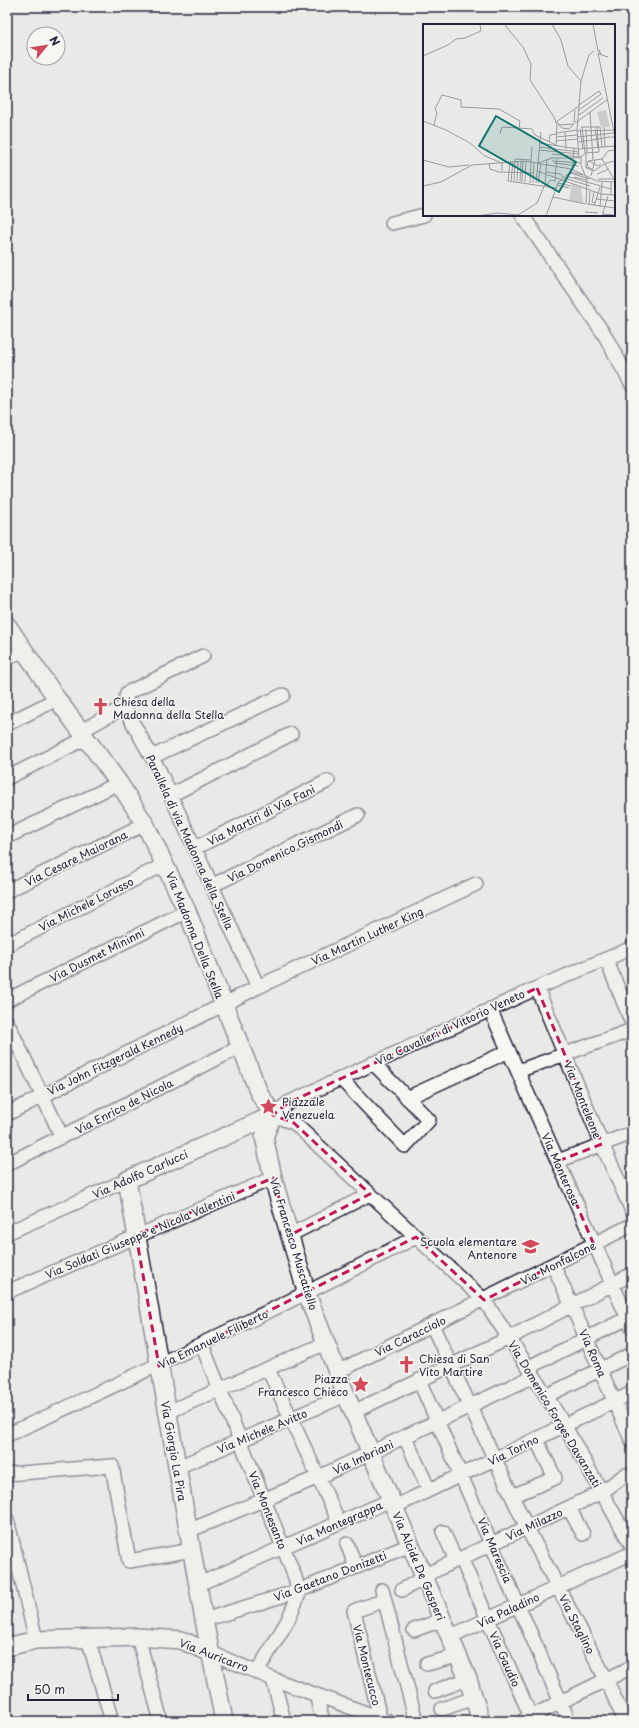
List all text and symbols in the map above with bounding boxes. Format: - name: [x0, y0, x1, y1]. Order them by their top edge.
- inset map: [423, 24, 615, 216]
- north arrow: [26, 26, 66, 66]
- text: N: [46, 33, 65, 49]
- place label: Chiesa della Madonna della Stella: [113, 693, 224, 723]
- church icon: Chiesa della Madonna della Stella: [90, 697, 110, 717]
- street label: Parallela di via Madonna della Stella: [142, 752, 238, 932]
- street label: Via Martiri di Via Fani: [204, 780, 318, 850]
- street label: Via Domenico Gismondi: [224, 816, 346, 886]
- street label: Via Cesare Maiorana: [22, 825, 131, 890]
- street label: Via Madonna Della Stella: [162, 869, 228, 1001]
- street label: Via Michele Lorusso: [36, 873, 136, 935]
- street label: Via Martin Luther King: [308, 903, 426, 969]
- street label: Via Dusmet Mininni: [47, 924, 147, 986]
- street label: Via Cavalieri di Vittorio Veneto: [373, 985, 527, 1069]
- street label: Via John Fitzgerald Kennedy: [44, 1019, 186, 1099]
- street label: Via Monteleone: [560, 1059, 606, 1141]
- street label: Via Enrico de Nicola: [72, 1074, 176, 1138]
- place label: Piazzale Venezuela: [282, 1093, 335, 1123]
- place icon: Piazzale Venezuela: [259, 1097, 279, 1117]
- street label: Via Monterosa: [537, 1130, 585, 1208]
- street label: Via Adolfo Carlucci: [89, 1145, 191, 1203]
- street label: Via Francesco Muscatiello: [266, 1176, 322, 1312]
- street label: Via Soldati Giuseppe e Nicola Valentini: [42, 1187, 238, 1283]
- place label: Scuola elementare Antenore: [420, 1233, 517, 1263]
- street label: Via Monfalcone: [517, 1237, 599, 1289]
- school or university icon: Scuola elementare Antenore: [520, 1237, 540, 1257]
- street label: Via Emanuele Filiberto: [155, 1305, 271, 1373]
- street label: Via Caracciolo: [372, 1311, 448, 1361]
- street label: Via Roma: [575, 1326, 611, 1380]
- street label: Via Domenico Forges Davanzati: [504, 1337, 606, 1491]
- place label: Chiesa di San Vito Martire: [419, 1350, 490, 1380]
- church icon: Chiesa di San Vito Martire: [396, 1354, 416, 1374]
- place label: Piazza Francesco Chieco: [258, 1370, 348, 1400]
- place icon: Piazza Francesco Chieco: [351, 1374, 371, 1394]
- street label: Via Giorgio La Pira: [157, 1400, 191, 1503]
- street label: Via Michele Avitto: [214, 1404, 310, 1458]
- street label: Via Torino: [485, 1430, 541, 1470]
- street label: Via Imbriani: [330, 1435, 396, 1479]
- street label: Via Montesanto: [245, 1468, 291, 1552]
- street label: Via Montegrappa: [293, 1496, 385, 1550]
- street label: Via Milazzo: [503, 1503, 565, 1545]
- street label: Via Alcide De Gasperi: [388, 1509, 450, 1623]
- street label: Via Marescia: [473, 1514, 517, 1586]
- street label: Via Gaetano Donizetti: [271, 1547, 389, 1605]
- street label: Via Paladino: [474, 1588, 542, 1632]
- street label: Via Staglino: [555, 1591, 599, 1657]
- street label: Via Montecucco: [349, 1623, 385, 1707]
- street label: Via Gaudio: [485, 1629, 525, 1689]
- street label: Via Auricarro: [177, 1634, 251, 1676]
- scale bar: [28, 1676, 118, 1702]
- text: 50 m: [34, 1680, 65, 1698]

